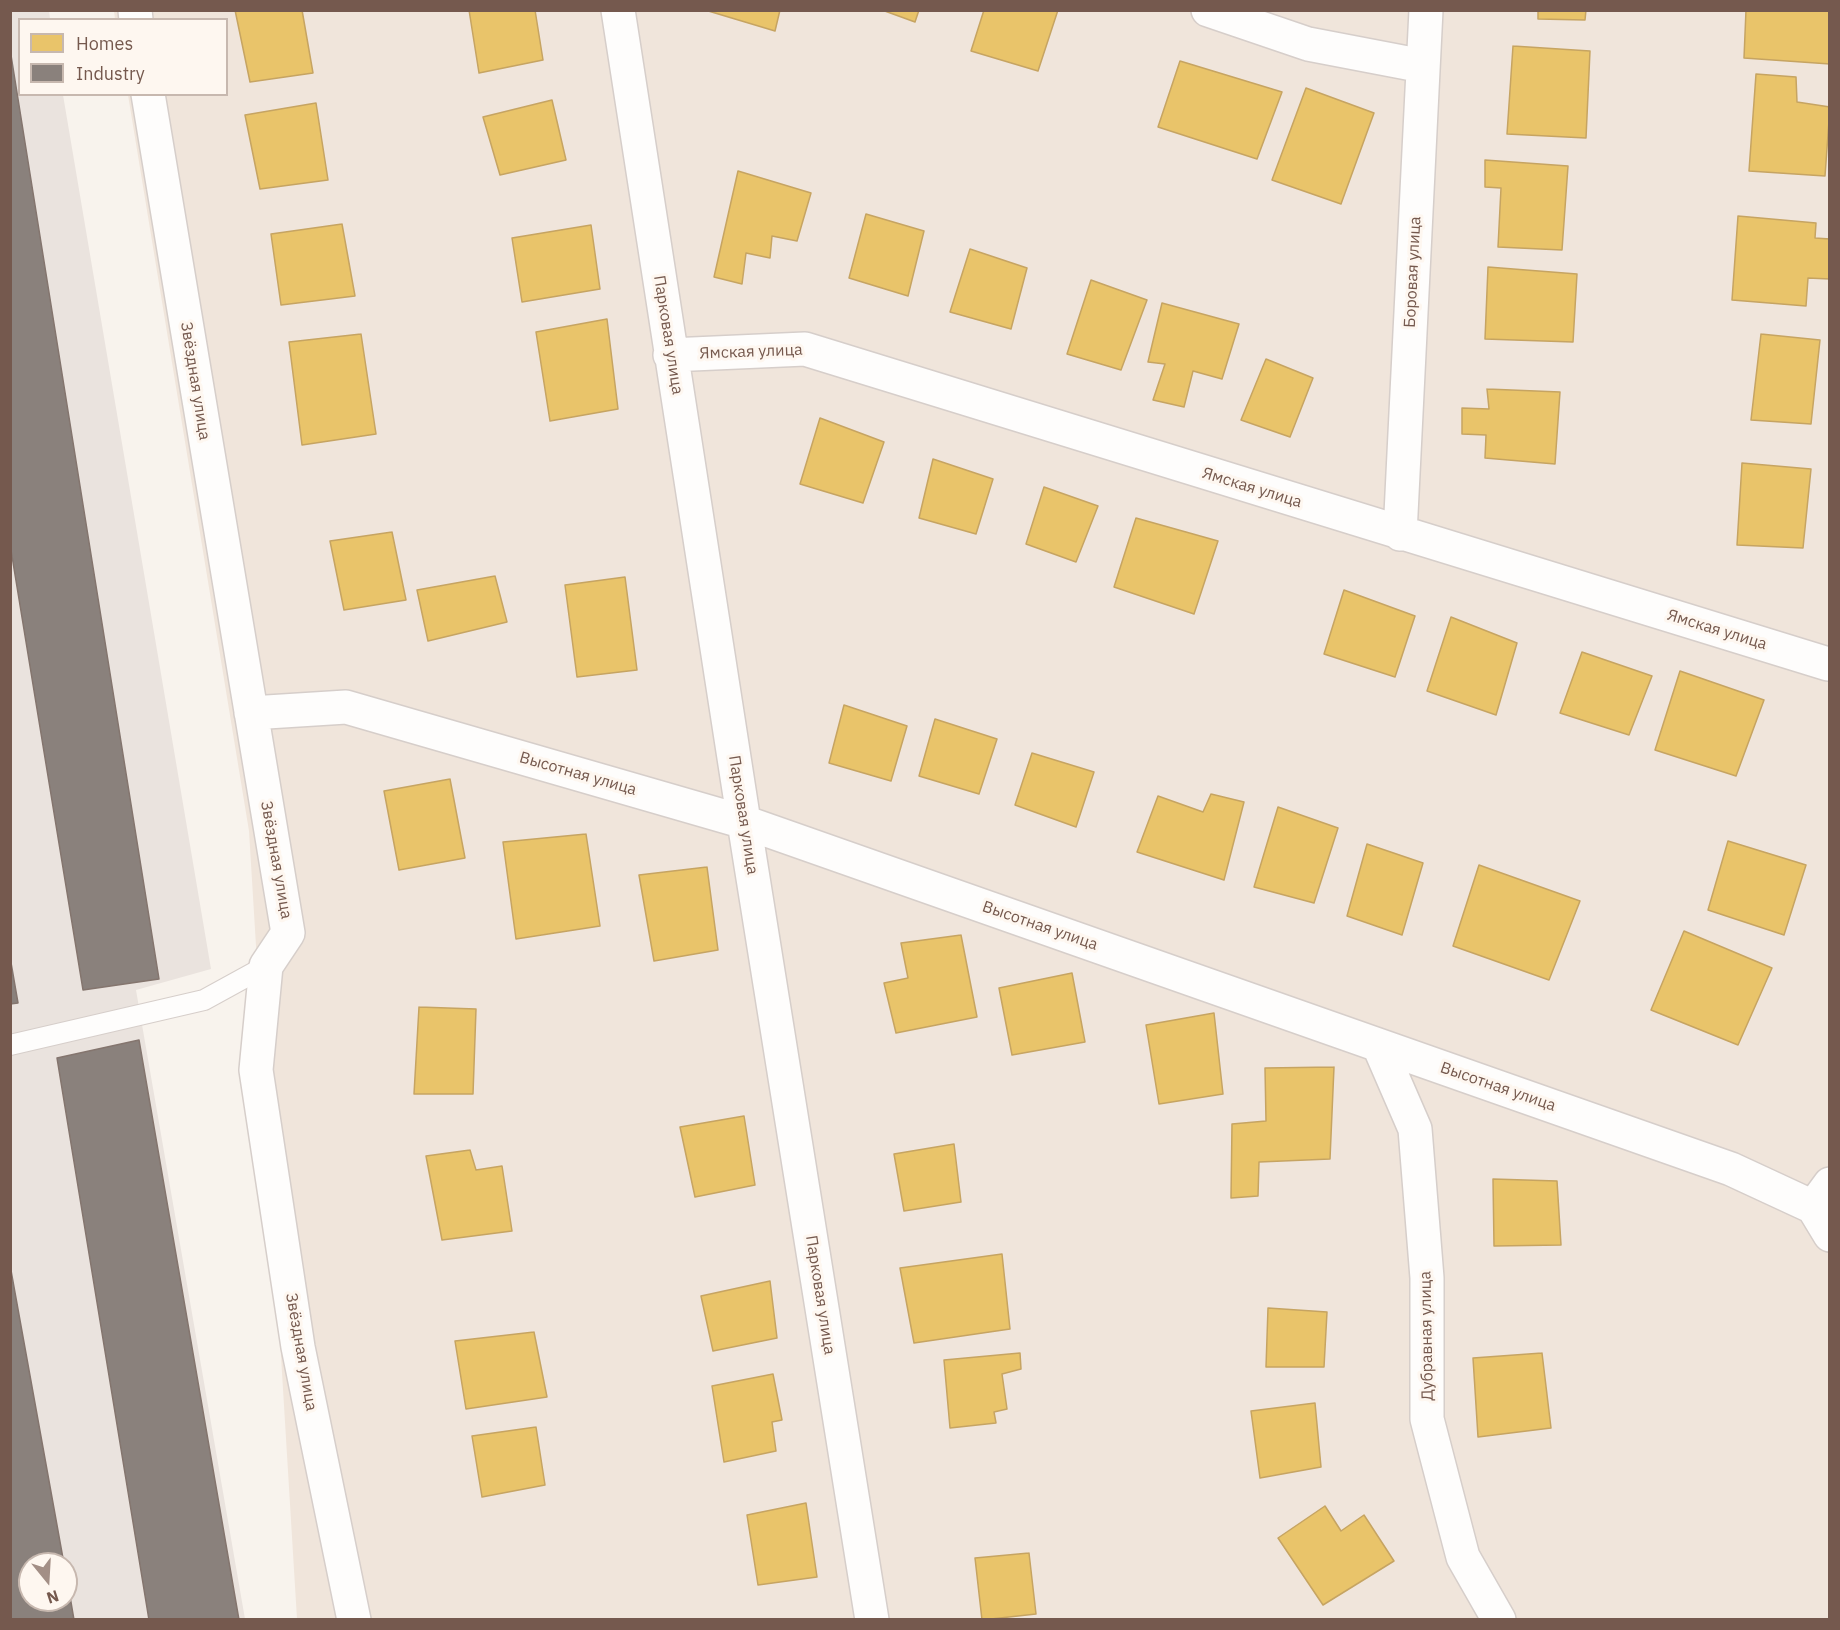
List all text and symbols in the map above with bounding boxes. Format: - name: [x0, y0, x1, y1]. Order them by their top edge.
- legend: [18, 18, 228, 96]
- text: Homes: [76, 32, 133, 55]
- text: Industry: [76, 62, 145, 85]
- street label: Боровая улица: [1400, 216, 1426, 328]
- street label: Парковая улица: [649, 274, 687, 396]
- street label: Звёздная улица: [176, 321, 214, 441]
- street label: Ямская улица: [699, 341, 803, 363]
- street label: Ямская улица: [1200, 464, 1304, 512]
- street label: Ямская улица: [1665, 606, 1769, 654]
- street label: Высотная улица: [517, 748, 639, 800]
- street label: Парковая улица: [724, 754, 762, 876]
- street label: Звёздная улица: [256, 800, 296, 920]
- street label: Высотная улица: [980, 897, 1100, 955]
- street label: Высотная улица: [1438, 1058, 1558, 1116]
- street label: Парковая улица: [801, 1234, 839, 1356]
- street label: Дубравная улица: [1416, 1271, 1438, 1401]
- street label: Звёздная улица: [281, 1292, 321, 1412]
- north arrow: [18, 1552, 78, 1612]
- text: N: [44, 1586, 62, 1609]

